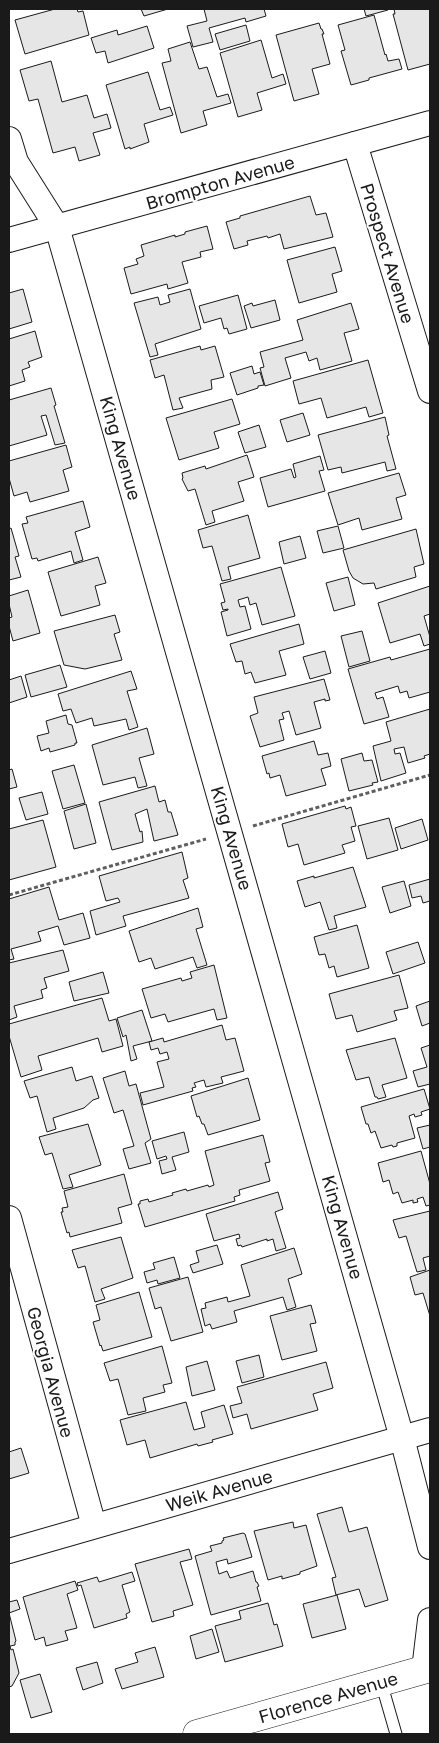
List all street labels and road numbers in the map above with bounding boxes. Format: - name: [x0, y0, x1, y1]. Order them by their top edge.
- street label: Brompton Avenue: [143, 150, 297, 214]
- street label: Prospect Avenue: [356, 180, 420, 326]
- street label: King Avenue: [96, 393, 146, 503]
- street label: King Avenue: [207, 783, 257, 893]
- street label: King Avenue: [318, 1172, 368, 1282]
- street label: Georgia Avenue: [23, 1304, 79, 1440]
- street label: Weik Avenue: [163, 1464, 275, 1516]
- street label: Florence Avenue: [256, 1667, 400, 1727]

